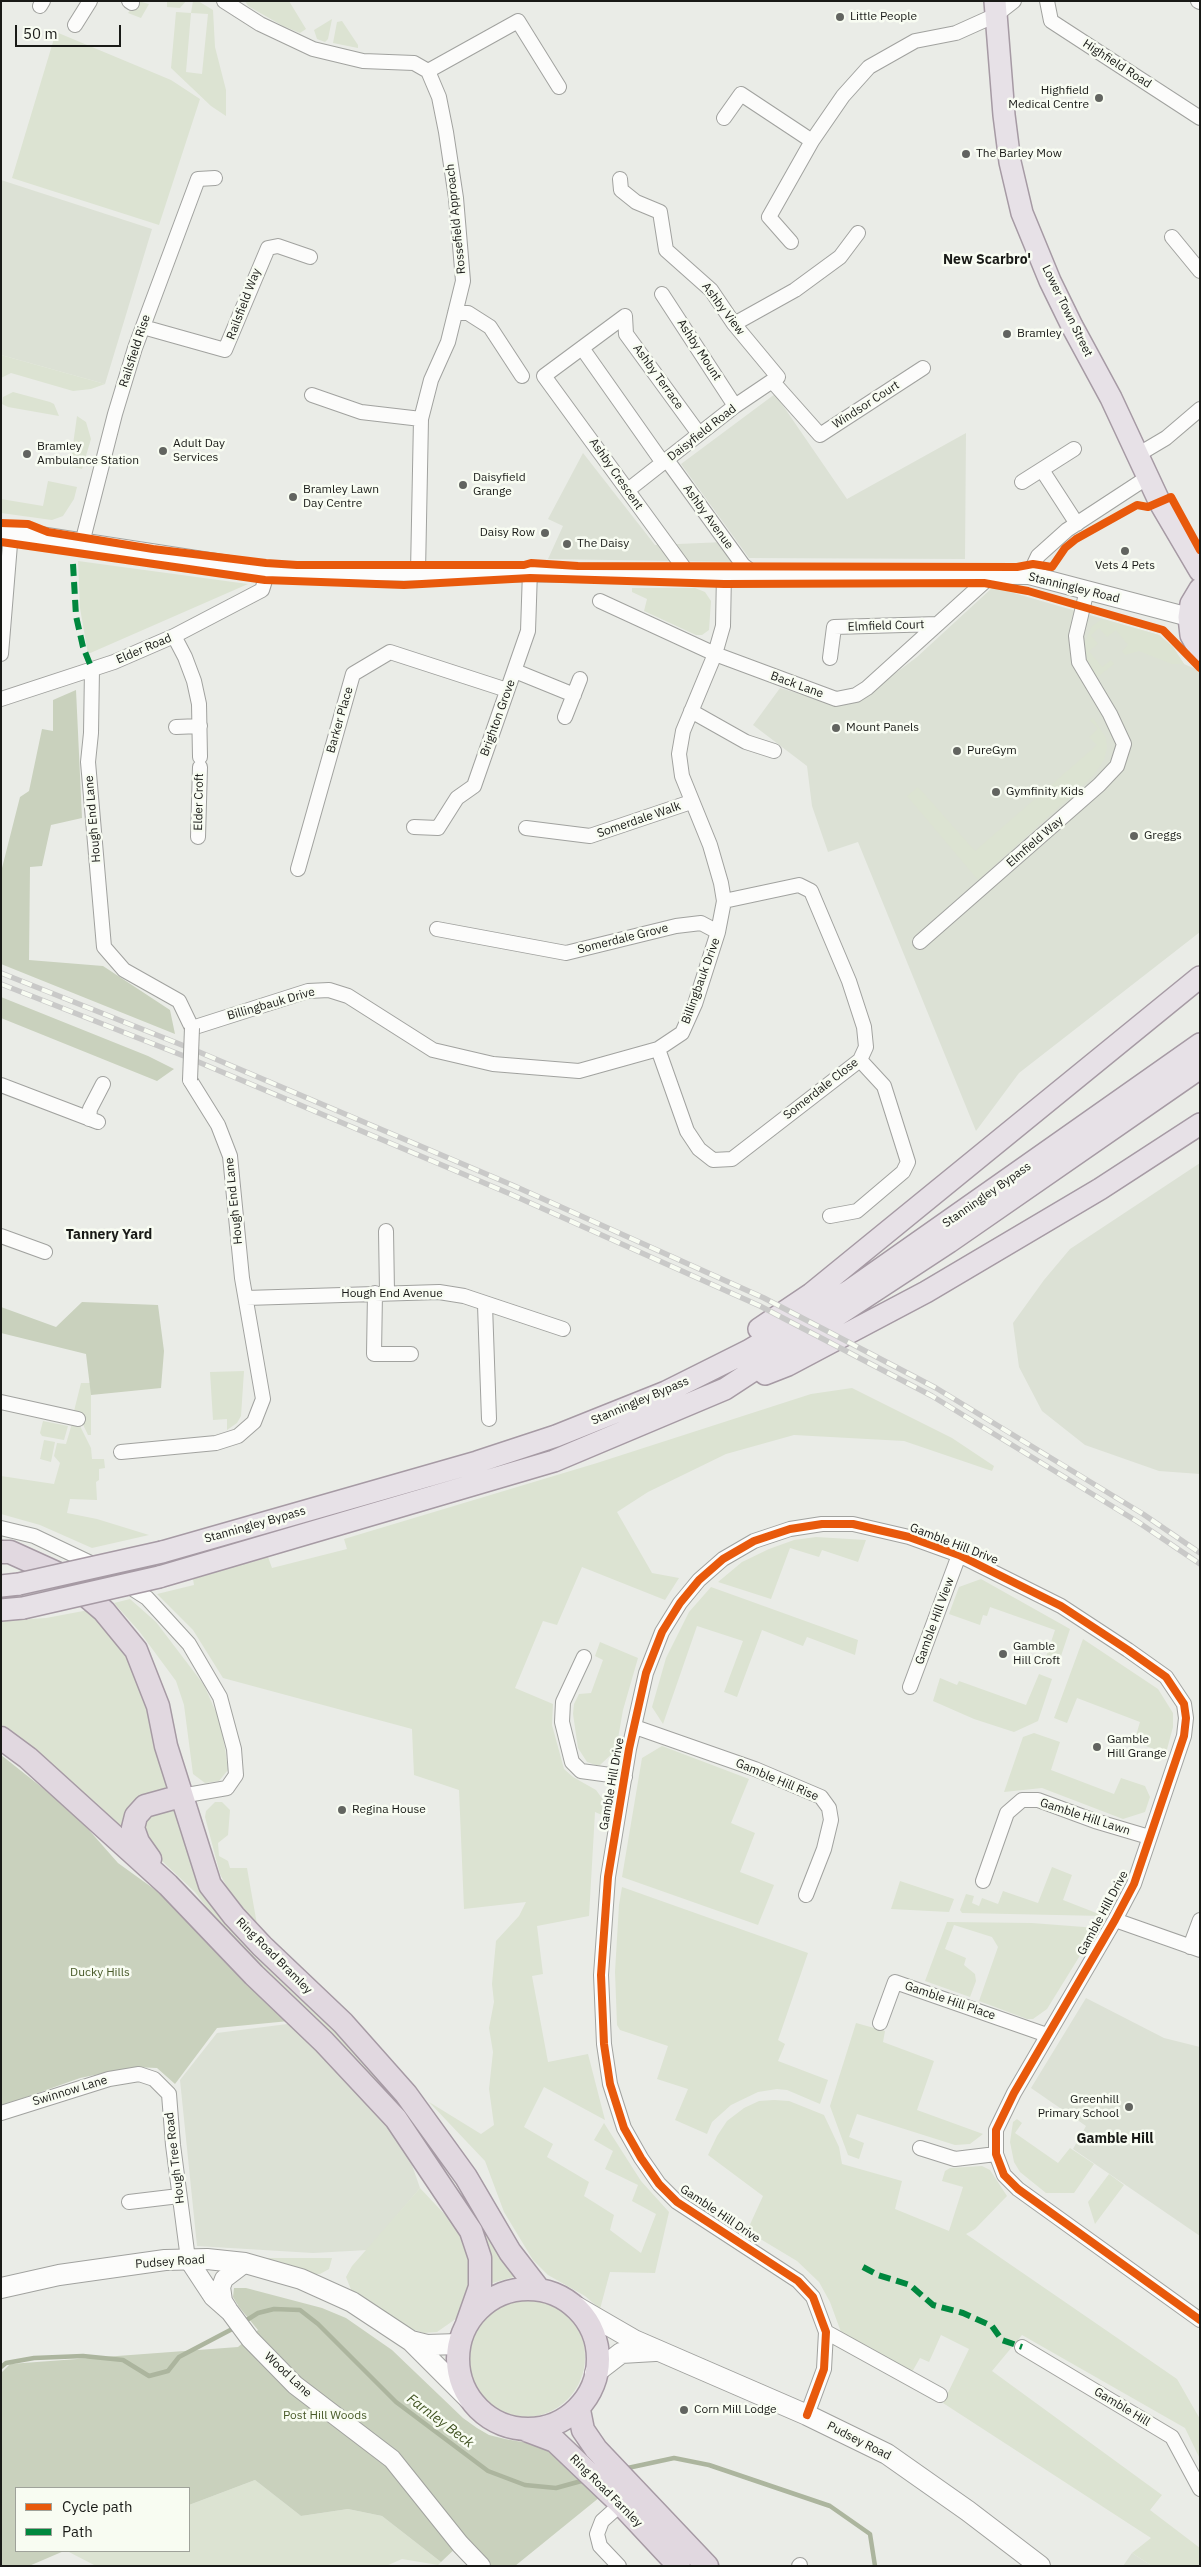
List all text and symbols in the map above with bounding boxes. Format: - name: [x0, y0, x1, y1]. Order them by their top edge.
- place label: Little People: [850, 10, 917, 24]
- marker: Little People: [834, 11, 846, 23]
- scale bar: [18, 15, 124, 47]
- text: 50 m: [23, 24, 58, 43]
- street label: Highfield Road: [1080, 37, 1154, 91]
- place label: Highfield Medical Centre: [1008, 84, 1089, 112]
- marker: Highfield Medical Centre: [1093, 92, 1105, 104]
- place label: The Barley Mow: [976, 147, 1062, 161]
- marker: The Barley Mow: [960, 148, 972, 160]
- street label: Rossefield Approach: [443, 163, 469, 275]
- district label: New Scarbro': [943, 252, 1031, 268]
- street label: Lower Town Street: [1039, 263, 1095, 359]
- street label: Railsfield Way: [224, 266, 264, 342]
- street label: Ashby View: [699, 280, 747, 338]
- street label: Railsfield Rise: [116, 313, 154, 389]
- street label: Ashby Mount: [674, 317, 724, 383]
- place label: Bramley: [1017, 327, 1062, 341]
- marker: Bramley: [1001, 328, 1013, 340]
- street label: Ashby Terrace: [630, 342, 686, 412]
- street label: Windsor Court: [830, 378, 902, 432]
- street label: Daisyfield Road: [665, 402, 739, 464]
- street label: Ashby Crescent: [586, 436, 646, 512]
- place label: Adult Day Services: [173, 437, 225, 465]
- place label: Bramley Ambulance Station: [37, 440, 139, 468]
- marker: Adult Day Services: [157, 445, 169, 457]
- marker: Bramley Ambulance Station: [21, 448, 33, 460]
- place label: Daisyfield Grange: [473, 471, 526, 499]
- marker: Daisyfield Grange: [457, 479, 469, 491]
- street label: Ashby Avenue: [680, 482, 736, 552]
- place label: Bramley Lawn Day Centre: [303, 483, 379, 511]
- marker: Bramley Lawn Day Centre: [287, 491, 299, 503]
- place label: Daisy Row: [480, 526, 535, 540]
- marker: Daisy Row: [539, 527, 551, 539]
- place label: The Daisy: [577, 537, 629, 551]
- marker: The Daisy: [561, 538, 573, 550]
- marker: Vets 4 Pets: [1119, 545, 1131, 557]
- place label: Vets 4 Pets: [1095, 559, 1155, 573]
- street label: Stanningley Road: [1027, 570, 1121, 606]
- street label: Elmfield Court: [847, 617, 925, 635]
- street label: Elder Road: [114, 631, 174, 667]
- street label: Back Lane: [769, 669, 825, 701]
- street label: Brighton Grove: [477, 678, 519, 758]
- street label: Barker Place: [324, 685, 356, 755]
- place label: Mount Panels: [846, 721, 919, 735]
- marker: Mount Panels: [830, 722, 842, 734]
- place label: PureGym: [967, 744, 1017, 758]
- marker: PureGym: [951, 745, 963, 757]
- street label: Elder Croft: [191, 773, 207, 831]
- street label: Hough End Lane: [82, 775, 104, 863]
- place label: Gymfinity Kids: [1006, 785, 1084, 799]
- marker: Gymfinity Kids: [990, 786, 1002, 798]
- street label: Somerdale Walk: [595, 799, 683, 841]
- street label: Elmfield Way: [1004, 814, 1066, 870]
- place label: Greggs: [1144, 829, 1182, 843]
- marker: Greggs: [1128, 830, 1140, 842]
- street label: Somerdale Grove: [576, 921, 670, 957]
- street label: Billingbauk Drive: [679, 936, 723, 1026]
- street label: Billingbauk Drive: [225, 985, 317, 1023]
- street label: Somerdale Close: [781, 1055, 861, 1123]
- street label: Hough End Lane: [222, 1157, 246, 1245]
- street label: Stanningley Bypass: [940, 1159, 1034, 1231]
- district label: Tannery Yard: [66, 1227, 152, 1243]
- street label: Hough End Avenue: [341, 1287, 443, 1301]
- street label: Stanningley Bypass: [589, 1374, 691, 1428]
- street label: Stanningley Bypass: [203, 1504, 307, 1546]
- street label: Gamble Hill Drive: [908, 1521, 1000, 1567]
- street label: Gamble Hill View: [913, 1575, 957, 1667]
- place label: Gamble Hill Croft: [1013, 1640, 1060, 1668]
- marker: Gamble Hill Croft: [997, 1648, 1009, 1660]
- place label: Gamble Hill Grange: [1107, 1733, 1167, 1761]
- street label: Gamble Hill Drive: [597, 1737, 627, 1831]
- marker: Gamble Hill Grange: [1091, 1741, 1103, 1753]
- street label: Gamble Hill Rise: [733, 1756, 821, 1804]
- street label: Gamble Hill Lawn: [1038, 1796, 1132, 1838]
- place label: Regina House: [352, 1803, 426, 1817]
- marker: Regina House: [336, 1804, 348, 1816]
- street label: Gamble Hill Drive: [1075, 1868, 1131, 1958]
- street label: Ring Road Bramley: [233, 1915, 315, 1997]
- park label: Ducky Hills: [70, 1966, 130, 1980]
- street label: Gamble Hill Place: [903, 1979, 997, 2023]
- street label: Swinnow Lane: [31, 2073, 109, 2109]
- place label: Greenhill Primary School: [1038, 2093, 1119, 2121]
- marker: Greenhill Primary School: [1123, 2101, 1135, 2113]
- street label: Hough Tree Road: [162, 2111, 188, 2205]
- district label: Gamble Hill: [1077, 2131, 1153, 2147]
- street label: Gamble Hill Drive: [677, 2182, 763, 2246]
- street label: Pudsey Road: [135, 2252, 205, 2272]
- street label: Wood Lane: [261, 2349, 315, 2401]
- street label: Gamble Hill: [1091, 2385, 1153, 2429]
- water label: Farnley Beck: [403, 2390, 477, 2452]
- place label: Corn Mill Lodge: [694, 2403, 777, 2417]
- marker: Corn Mill Lodge: [678, 2404, 690, 2416]
- park label: Post Hill Woods: [283, 2409, 367, 2423]
- street label: Pudsey Road: [825, 2419, 893, 2463]
- street label: Ring Road Farnley: [567, 2452, 645, 2530]
- legend: [15, 2487, 190, 2552]
- text: Cycle path: [62, 2497, 133, 2516]
- text: Path: [62, 2522, 93, 2541]

